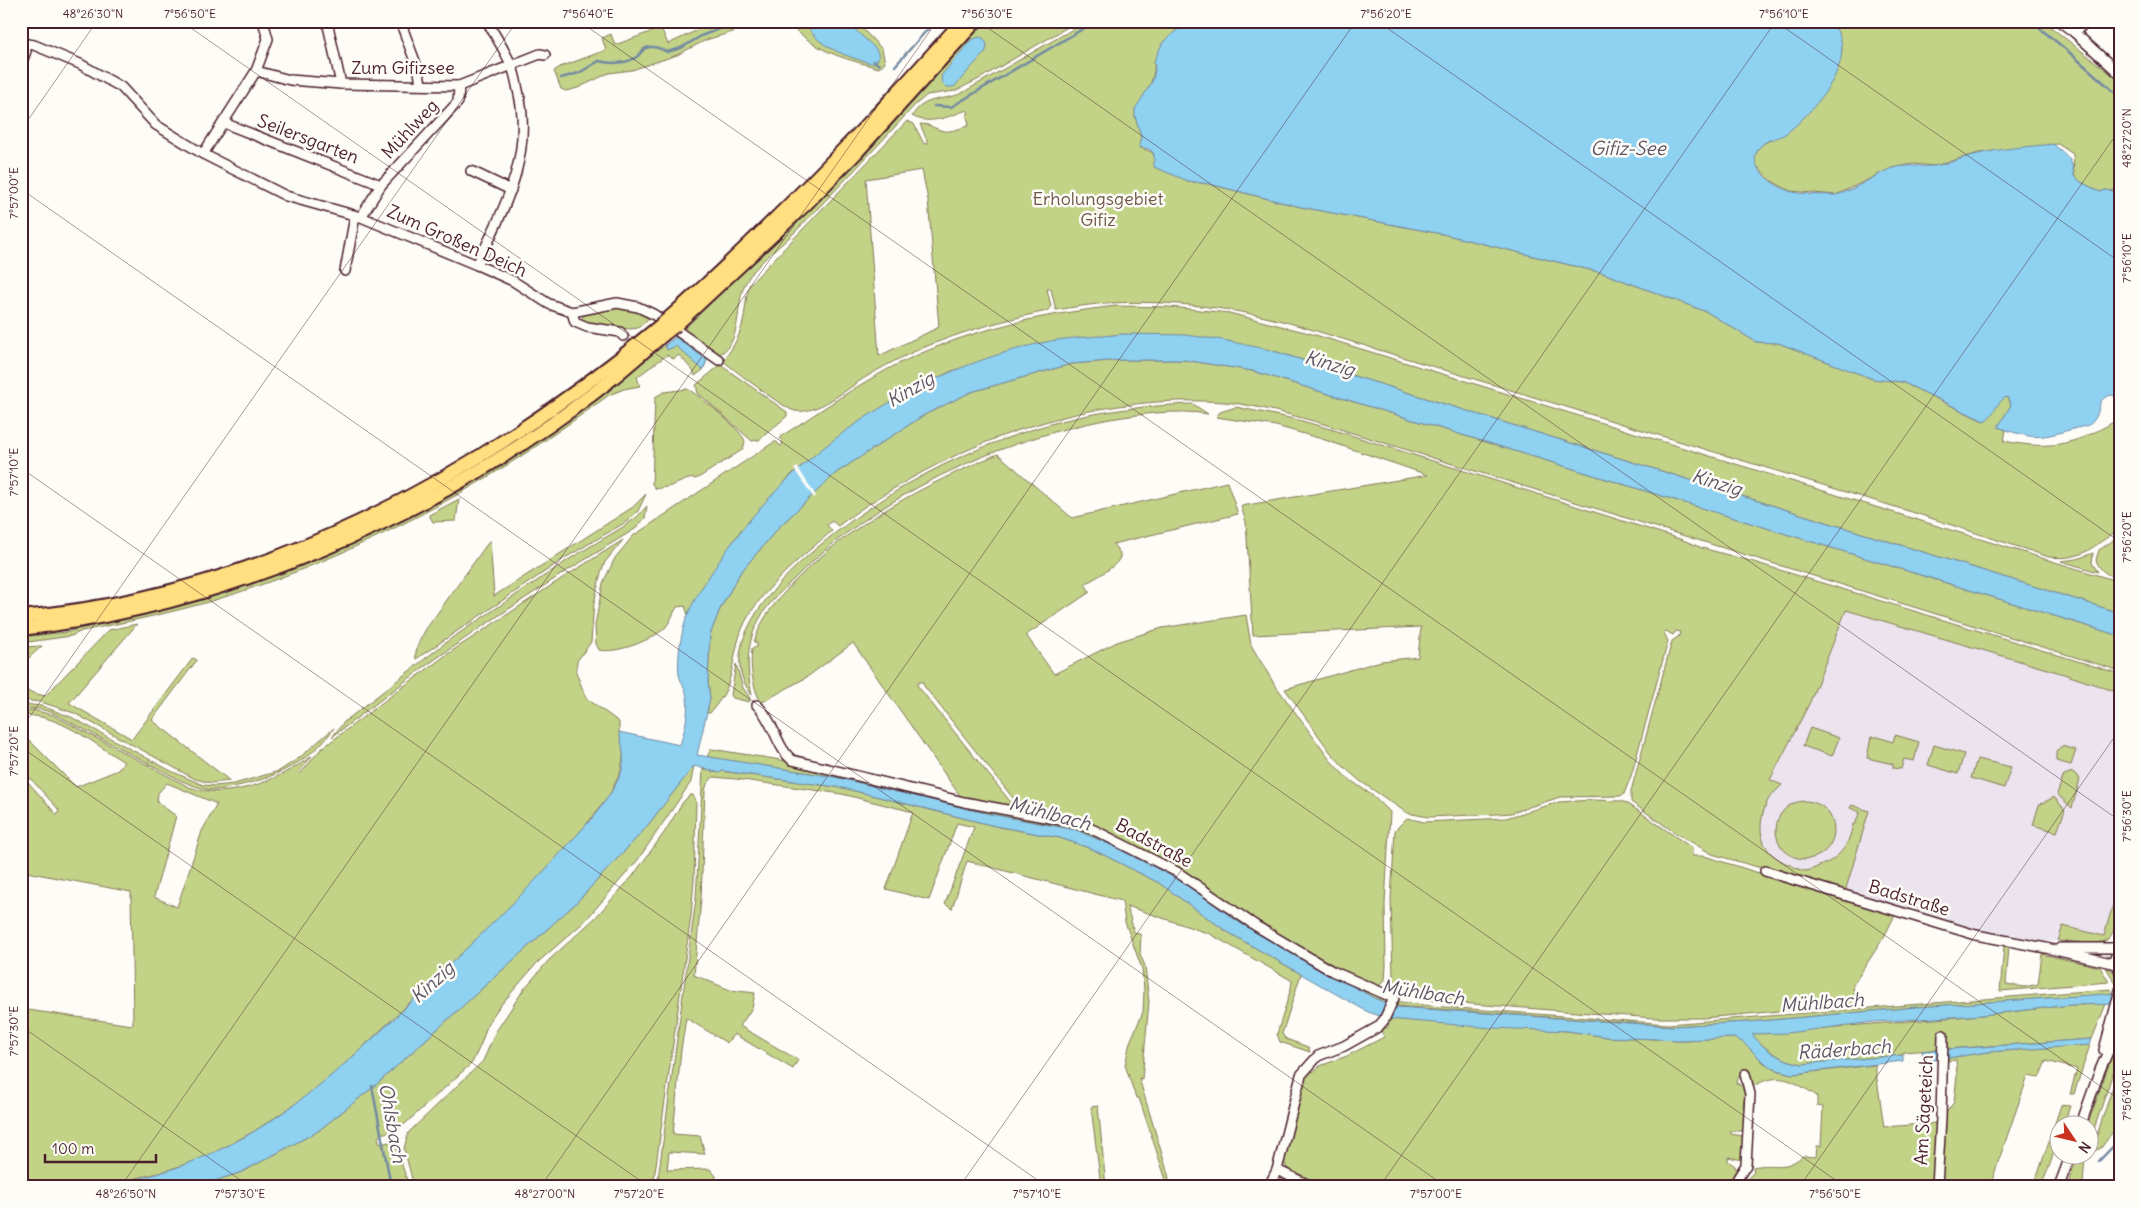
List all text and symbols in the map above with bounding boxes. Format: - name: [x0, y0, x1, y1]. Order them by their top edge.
- text: 48°26'30"N: [63, 6, 123, 21]
- text: 7°56'50"E: [164, 6, 216, 21]
- text: 7°56'40"E: [562, 6, 614, 21]
- text: 7°56'30"E: [961, 6, 1013, 21]
- text: 7°56'20"E: [1360, 6, 1412, 21]
- text: 7°56'10"E: [1759, 6, 1809, 21]
- street label: Zum Gifizsee: [351, 56, 455, 79]
- street label: Mühlweg: [376, 94, 443, 163]
- text: 48°27'20"N: [2119, 108, 2134, 168]
- street label: Seilersgarten: [254, 109, 362, 168]
- water label: Gifiz-See: [1590, 136, 1667, 160]
- text: 7°57'00"E: [6, 167, 21, 219]
- park label: Erholungsgebiet Gifiz: [1032, 187, 1164, 231]
- street label: Zum Großen Deich: [384, 199, 531, 282]
- text: 7°56'10"E: [2119, 233, 2134, 283]
- water label: Kinzig: [1302, 344, 1359, 382]
- water label: Kinzig: [882, 365, 939, 412]
- text: 7°57'10"E: [6, 448, 21, 496]
- water label: Kinzig: [1689, 463, 1746, 501]
- text: 7°56'20"E: [2119, 511, 2134, 563]
- text: 7°57'20"E: [6, 726, 21, 776]
- text: 7°56'30"E: [2119, 790, 2134, 842]
- water label: Mühlbach: [1007, 791, 1094, 836]
- street label: Badstraße: [1112, 813, 1197, 872]
- street label: Badstraße: [1866, 874, 1953, 921]
- water label: Kinzig: [405, 955, 460, 1008]
- water label: Mühlbach: [1380, 974, 1467, 1011]
- water label: Mühlbach: [1780, 987, 1866, 1017]
- text: 7°57'30"E: [6, 1006, 21, 1056]
- water label: Räderbach: [1796, 1034, 1893, 1064]
- street label: Am Sägeteich: [1909, 1054, 1938, 1166]
- text: 7°56'40"E: [2119, 1069, 2134, 1121]
- water label: Ohlsbach: [374, 1081, 412, 1166]
- north arrow: [2048, 1114, 2098, 1164]
- scale bar: [45, 1132, 156, 1164]
- text: N: [2074, 1138, 2095, 1157]
- text: 100 m: [52, 1139, 94, 1158]
- text: 48°26'50"N: [96, 1186, 156, 1201]
- text: 7°57'30"E: [215, 1186, 265, 1201]
- text: 48°27'00"N: [515, 1186, 575, 1201]
- text: 7°57'20"E: [614, 1186, 664, 1201]
- text: 7°57'10"E: [1013, 1186, 1061, 1201]
- text: 7°57'00"E: [1410, 1186, 1462, 1201]
- text: 7°56'50"E: [1809, 1186, 1861, 1201]

